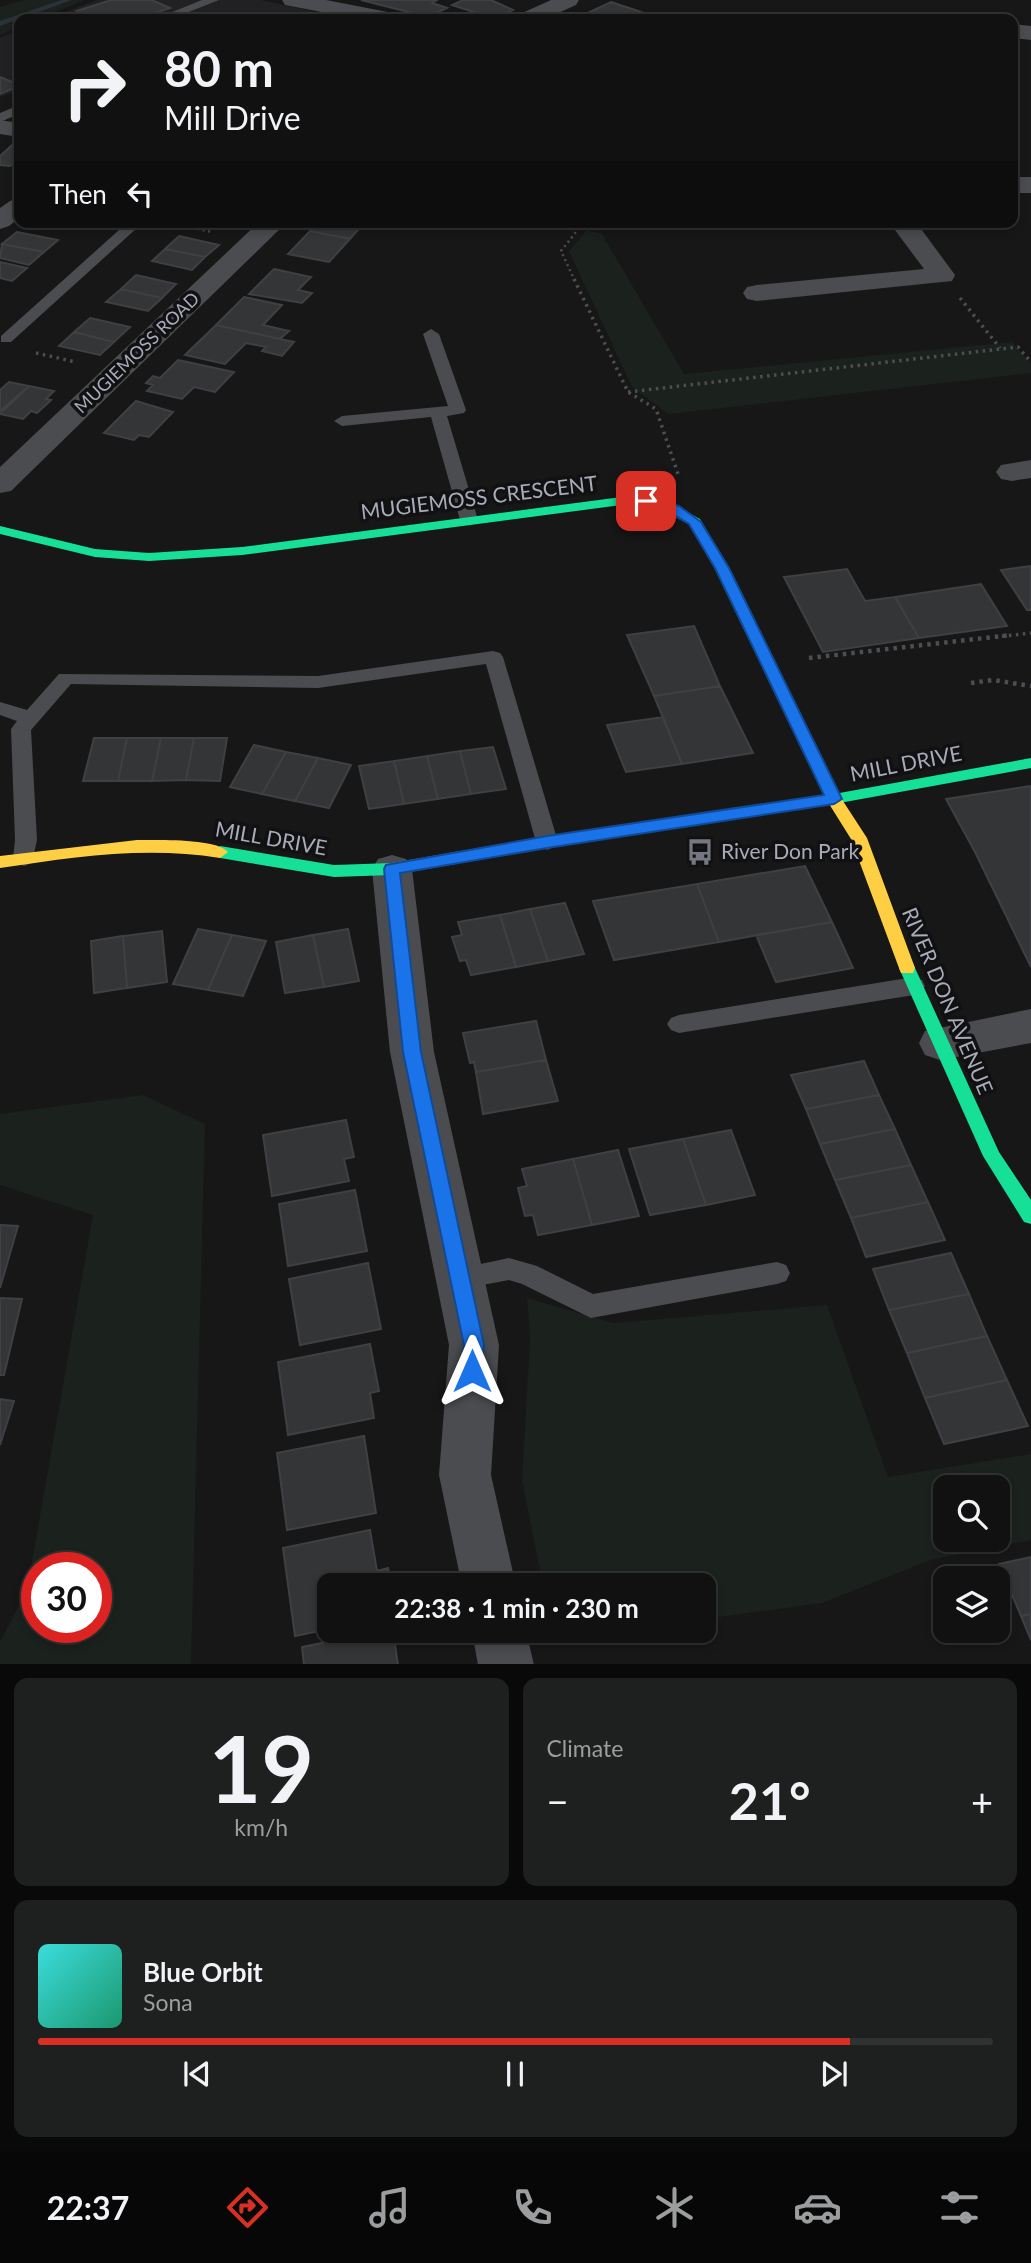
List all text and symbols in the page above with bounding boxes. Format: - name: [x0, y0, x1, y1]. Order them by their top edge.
- text: 80 m: [164, 39, 274, 97]
- icon: right: [49, 42, 140, 133]
- text: Mill Drive: [164, 98, 301, 137]
- icon: left: [121, 175, 159, 213]
- text: Then: [49, 178, 107, 210]
- street label: MUGIEMOSS ROAD: [69, 287, 203, 417]
- street label: MUGIEMOSS CRESCENT: [359, 470, 599, 523]
- pin: [616, 471, 676, 531]
- icon: arrive: [627, 482, 665, 520]
- street label: MILL DRIVE: [848, 739, 964, 786]
- street label: MILL DRIVE: [213, 815, 329, 860]
- bus stop icon: River Don Park: [685, 837, 715, 867]
- place label: River Don Park: [721, 838, 859, 863]
- street label: RIVER DON AVENUE: [898, 903, 999, 1098]
- position arrow: [435, 1334, 509, 1408]
- map controls: [933, 1475, 1010, 1643]
- button: search: [933, 1475, 1010, 1552]
- speed limit sign: 30: [21, 1552, 112, 1643]
- button: layers: [933, 1566, 1010, 1643]
- text: 22:38 · 1 min · 230 m: [394, 1592, 639, 1624]
- text: 19: [208, 1713, 314, 1822]
- text: Climate: [547, 1734, 623, 1762]
- text: 21°: [729, 1769, 811, 1831]
- text: −: [547, 1778, 569, 1824]
- text: +: [971, 1778, 993, 1824]
- text: km/h: [234, 1813, 288, 1841]
- text: Blue Orbit: [143, 1956, 263, 1988]
- text: Sona: [143, 1988, 193, 2016]
- icon: previous: [178, 2055, 216, 2093]
- icon: pause: [496, 2055, 534, 2093]
- icon: next: [815, 2055, 853, 2093]
- icon: directions: [223, 2183, 272, 2232]
- icon: music: [365, 2183, 414, 2232]
- icon: phone: [508, 2183, 557, 2232]
- icon: climate: [650, 2183, 699, 2232]
- icon: car: [793, 2183, 842, 2232]
- icon: filters: [935, 2183, 984, 2232]
- text: 22:37: [47, 2188, 129, 2227]

